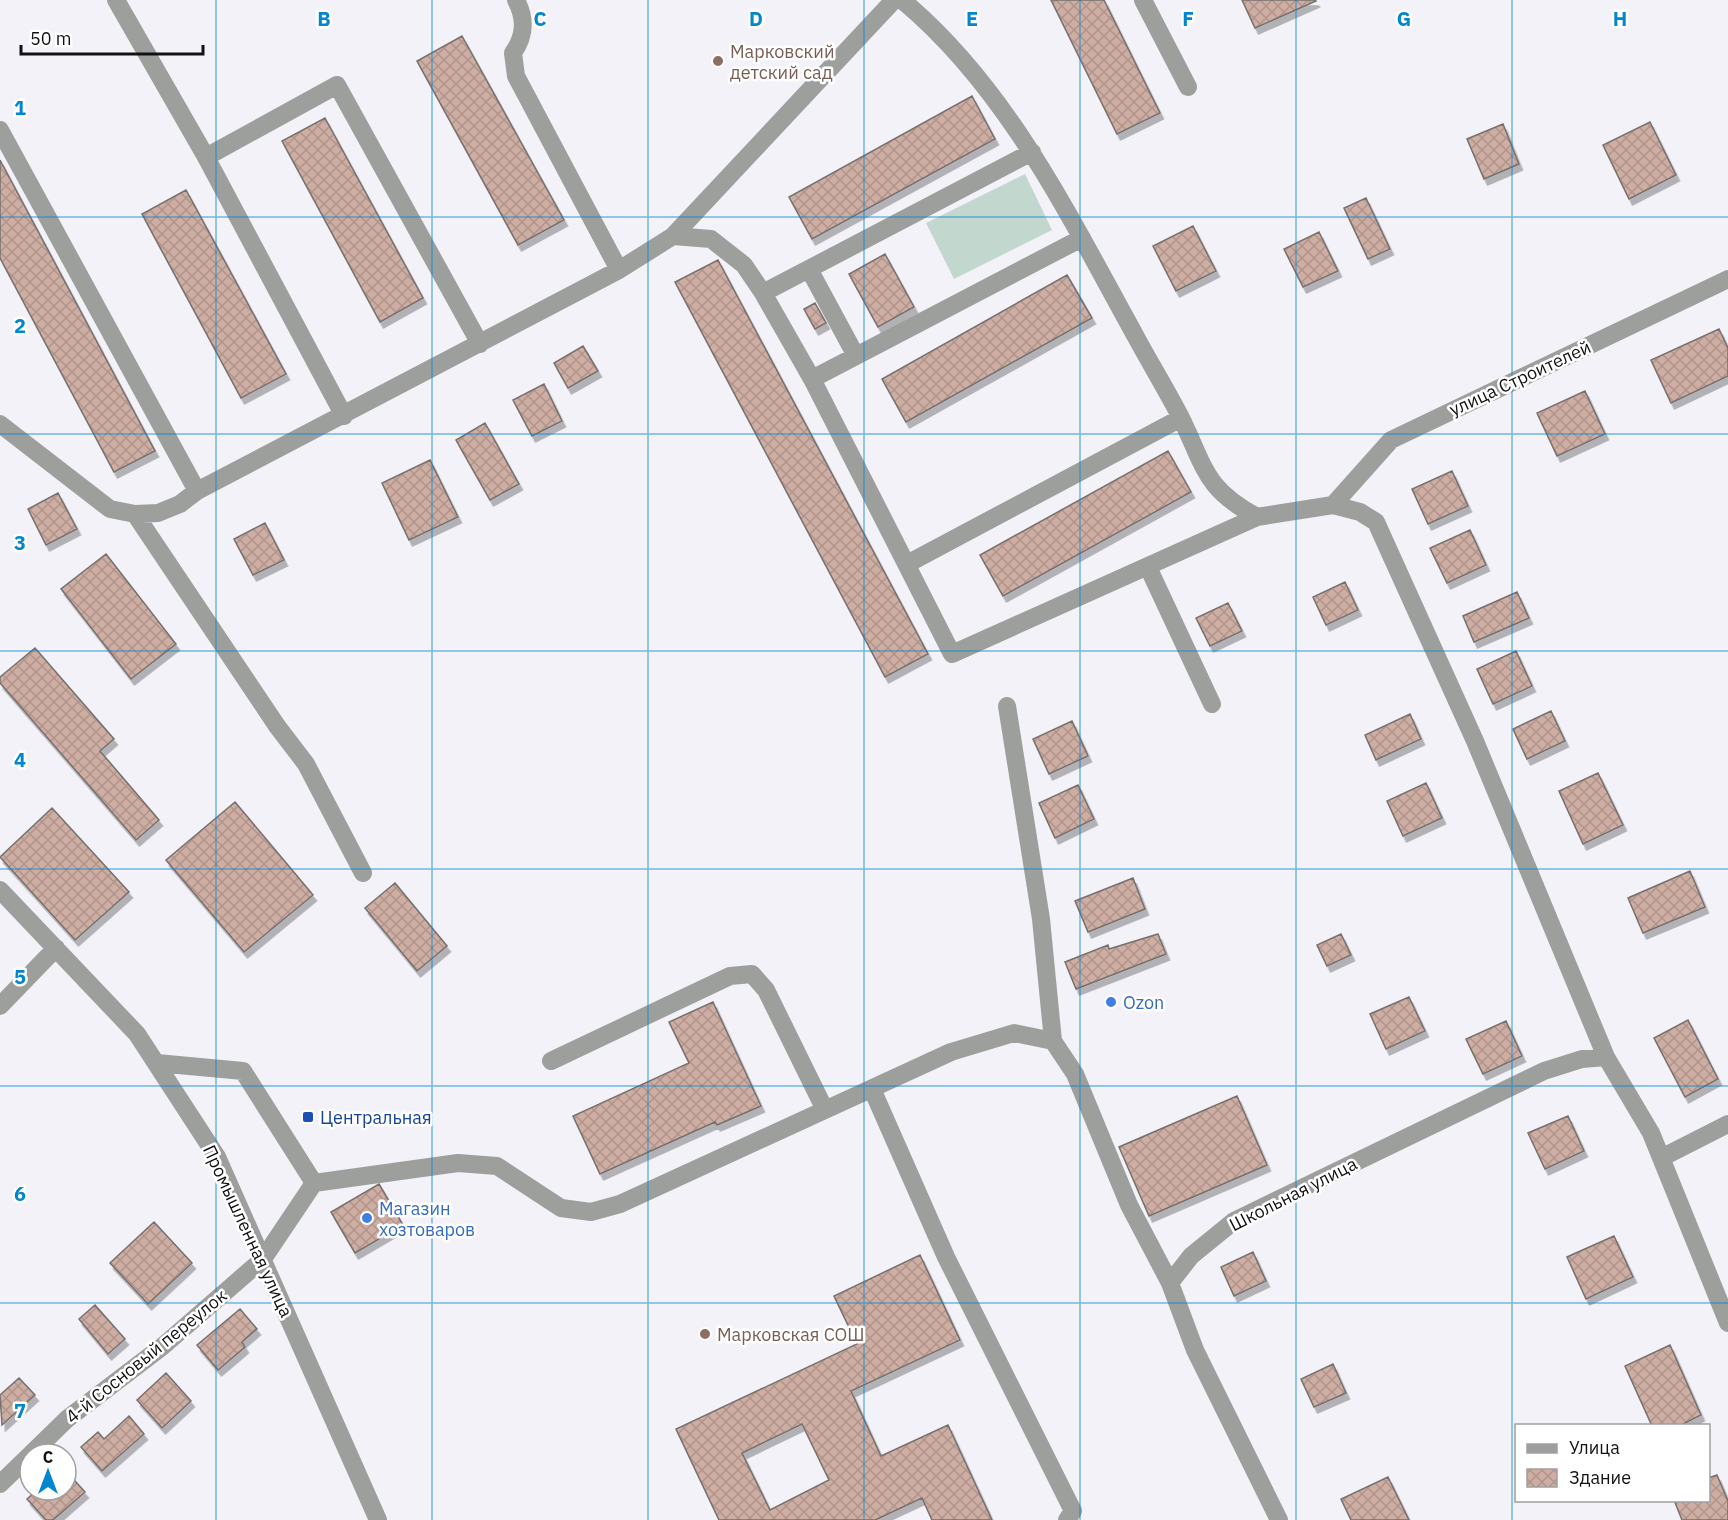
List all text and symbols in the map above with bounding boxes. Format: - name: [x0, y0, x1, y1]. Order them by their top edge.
- text: B: [317, 5, 331, 32]
- text: C: [533, 5, 547, 32]
- text: D: [749, 5, 763, 32]
- text: E: [966, 5, 978, 32]
- text: F: [1182, 5, 1194, 32]
- text: G: [1397, 5, 1411, 32]
- text: H: [1613, 5, 1627, 32]
- scale bar: [21, 18, 202, 56]
- text: 50 m: [30, 27, 72, 50]
- place label: Марковский детский сад: [730, 40, 835, 84]
- marker: Марковский детский сад: [711, 54, 725, 68]
- text: 1: [14, 94, 26, 121]
- text: 2: [14, 312, 26, 339]
- street label: улица Строителей: [1446, 335, 1594, 421]
- text: 3: [14, 529, 26, 556]
- text: 4: [14, 746, 26, 773]
- text: 5: [14, 963, 26, 990]
- place label: Ozon: [1123, 991, 1164, 1014]
- marker: Ozon: [1104, 995, 1118, 1009]
- place label: Центральная: [320, 1106, 432, 1129]
- marker: Центральная: [301, 1110, 315, 1124]
- street label: Промышленная улица: [198, 1141, 298, 1321]
- street label: Школьная улица: [1225, 1152, 1361, 1236]
- text: 6: [14, 1180, 26, 1207]
- place label: Магазин хозтоваров: [379, 1197, 475, 1241]
- marker: Магазин хозтоваров: [360, 1211, 374, 1225]
- street label: 4-й Сосновый переулок: [61, 1284, 231, 1428]
- place label: Марковская СОШ: [717, 1323, 865, 1346]
- marker: Марковская СОШ: [698, 1327, 712, 1341]
- text: 7: [14, 1397, 26, 1424]
- legend: [1515, 1424, 1710, 1502]
- text: Улица: [1569, 1436, 1620, 1459]
- north arrow: [18, 1442, 78, 1502]
- text: С: [43, 1447, 53, 1467]
- text: Здание: [1569, 1466, 1631, 1489]

